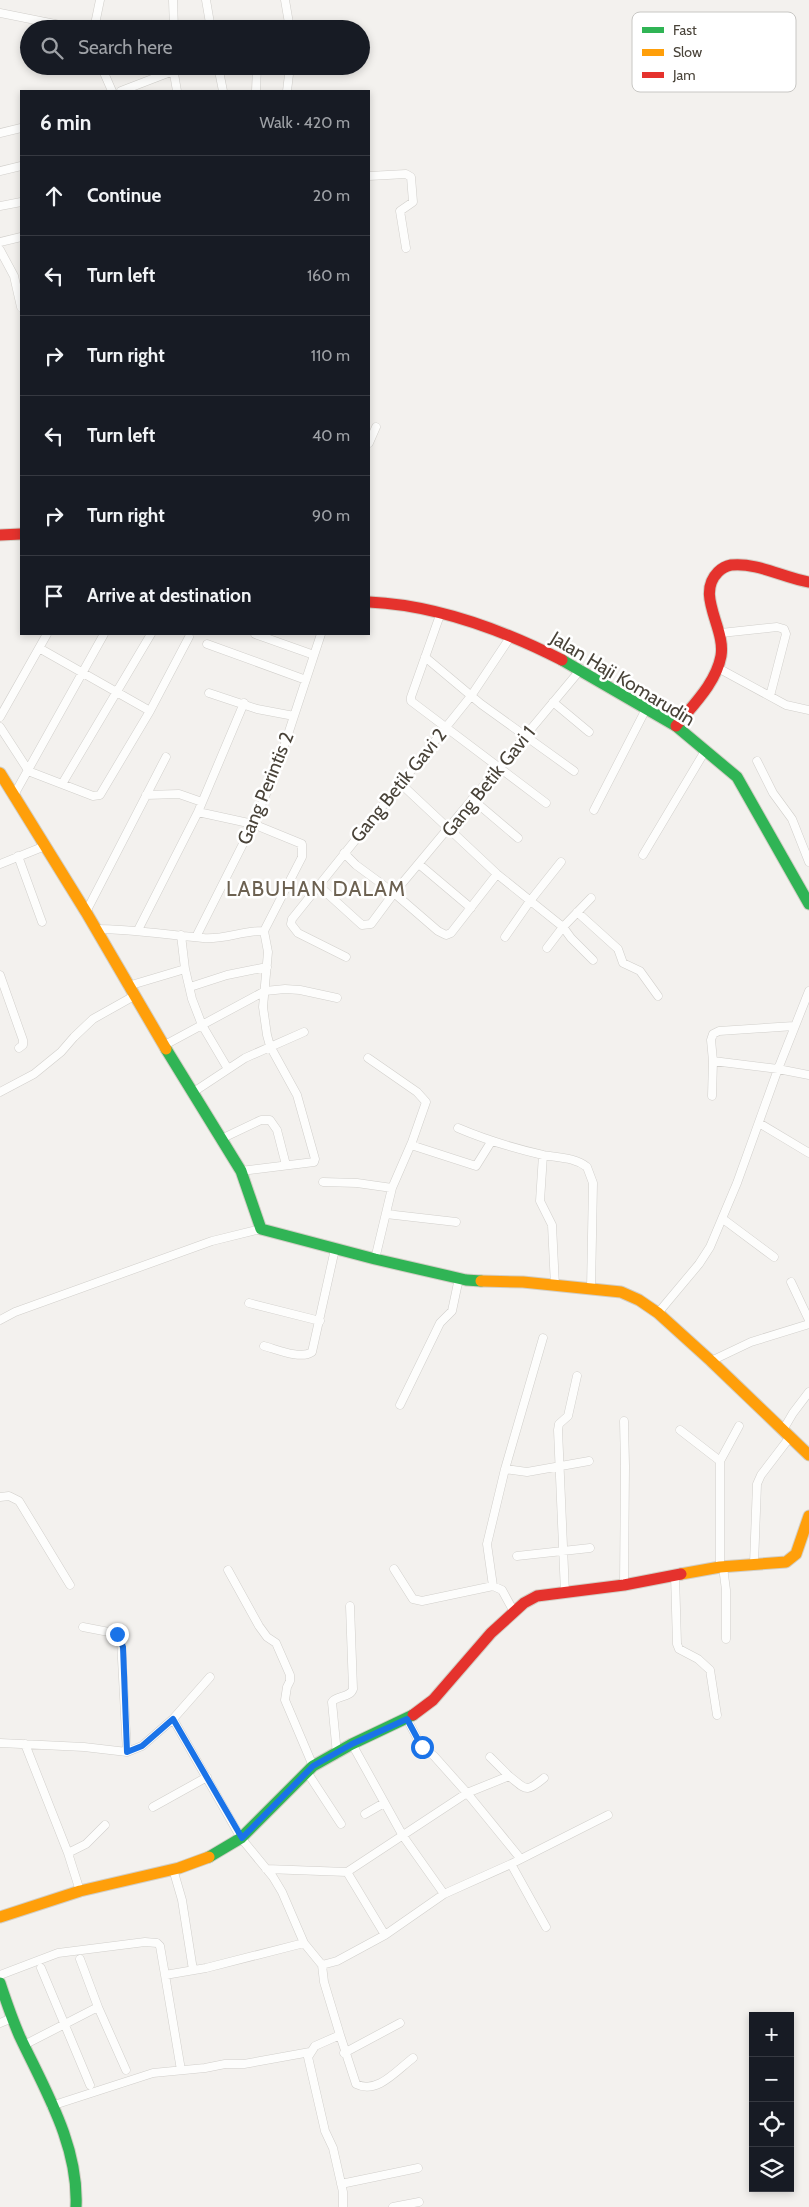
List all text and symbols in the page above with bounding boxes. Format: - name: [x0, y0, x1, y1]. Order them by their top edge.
- legend: [632, 12, 796, 92]
- search box: [20, 20, 370, 75]
- text: Fast: [673, 21, 697, 39]
- icon: search: [38, 34, 66, 62]
- text: Search here: [78, 36, 172, 59]
- text: Slow: [673, 43, 702, 61]
- text: Jam: [672, 66, 695, 84]
- text: 6 min: [40, 110, 91, 135]
- text: Walk · 420 m: [259, 113, 350, 132]
- icon: ahead: [40, 182, 68, 210]
- text: Continue: [87, 184, 161, 207]
- text: 20 m: [313, 186, 350, 205]
- icon: left: [40, 262, 68, 290]
- text: Turn left: [87, 264, 155, 287]
- text: 160 m: [307, 266, 350, 285]
- icon: right: [40, 342, 68, 370]
- text: Turn right: [87, 344, 165, 367]
- text: 110 m: [311, 346, 350, 365]
- icon: left: [40, 422, 68, 450]
- text: Turn left: [87, 424, 155, 447]
- text: 40 m: [312, 426, 350, 445]
- icon: right: [40, 502, 68, 530]
- text: Turn right: [87, 504, 165, 527]
- text: 90 m: [312, 506, 350, 525]
- icon: arrive: [40, 582, 68, 610]
- text: Arrive at destination: [87, 584, 251, 607]
- street label: Jalan Haji Komarudin: [545, 626, 699, 731]
- street label: Gang Betik Gavi 1: [437, 721, 540, 841]
- street label: Gang Betik Gavi 2: [345, 724, 451, 847]
- street label: Gang Perintis 2: [232, 728, 299, 848]
- district label: LABUHAN DALAM: [226, 876, 406, 901]
- route end: [106, 1623, 129, 1646]
- route start: [411, 1736, 434, 1759]
- map controls: [749, 2012, 794, 2192]
- button: +: [749, 2012, 794, 2057]
- button: −: [749, 2057, 794, 2102]
- button: locate: [749, 2102, 794, 2147]
- button: layers: [749, 2147, 794, 2192]

